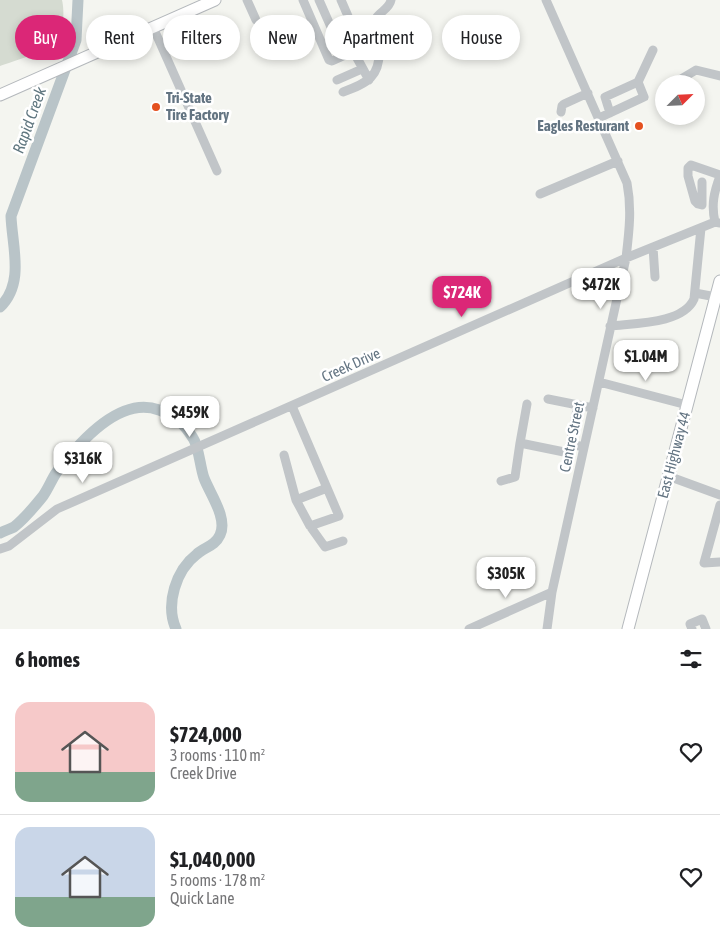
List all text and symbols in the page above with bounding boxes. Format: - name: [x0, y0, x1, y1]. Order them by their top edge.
- chip: Buy: [15, 15, 76, 60]
- chip: Rent: [86, 15, 153, 60]
- chip: Filters: [163, 15, 240, 60]
- chip: New: [250, 15, 315, 60]
- chip: Apartment: [325, 15, 432, 60]
- chip: House: [442, 15, 520, 60]
- north arrow: [655, 75, 705, 125]
- map controls: [655, 75, 705, 125]
- water label: Rapid Creek: [9, 84, 51, 156]
- place label: Tri-State Tire Factory: [166, 89, 230, 123]
- marker: Tri-State Tire Factory: [150, 101, 162, 113]
- place label: Eagles Resturant: [537, 117, 630, 134]
- marker: Eagles Resturant: [633, 120, 645, 132]
- pin: $472K: [566, 268, 636, 310]
- text: $472K: [582, 275, 620, 293]
- pin: $724K: [427, 276, 497, 318]
- text: $724K: [443, 283, 481, 301]
- pin: $1.04M: [605, 340, 687, 382]
- street label: Creek Drive: [319, 344, 383, 385]
- text: $1.04M: [625, 347, 667, 365]
- pin: $459K: [155, 396, 225, 438]
- street label: Centre Street: [556, 400, 587, 474]
- text: $459K: [171, 403, 209, 421]
- street label: East Highway 44: [654, 410, 693, 500]
- pin: $316K: [48, 442, 118, 484]
- text: $316K: [64, 449, 102, 467]
- pin: $305K: [471, 556, 541, 599]
- text: $305K: [487, 564, 525, 582]
- icon: filters: [677, 645, 705, 673]
- text: 6 homes: [15, 647, 80, 671]
- icon: home: [55, 722, 115, 782]
- text: $724,000: [170, 722, 242, 746]
- icon: heart: [677, 738, 705, 766]
- text: 3 rooms · 110 m²: [170, 746, 265, 764]
- text: Creek Drive: [170, 764, 237, 782]
- icon: home: [55, 847, 115, 907]
- text: $1,040,000: [170, 847, 255, 871]
- icon: heart: [677, 863, 705, 891]
- text: 5 rooms · 178 m²: [170, 871, 265, 889]
- text: Quick Lane: [170, 889, 235, 907]

